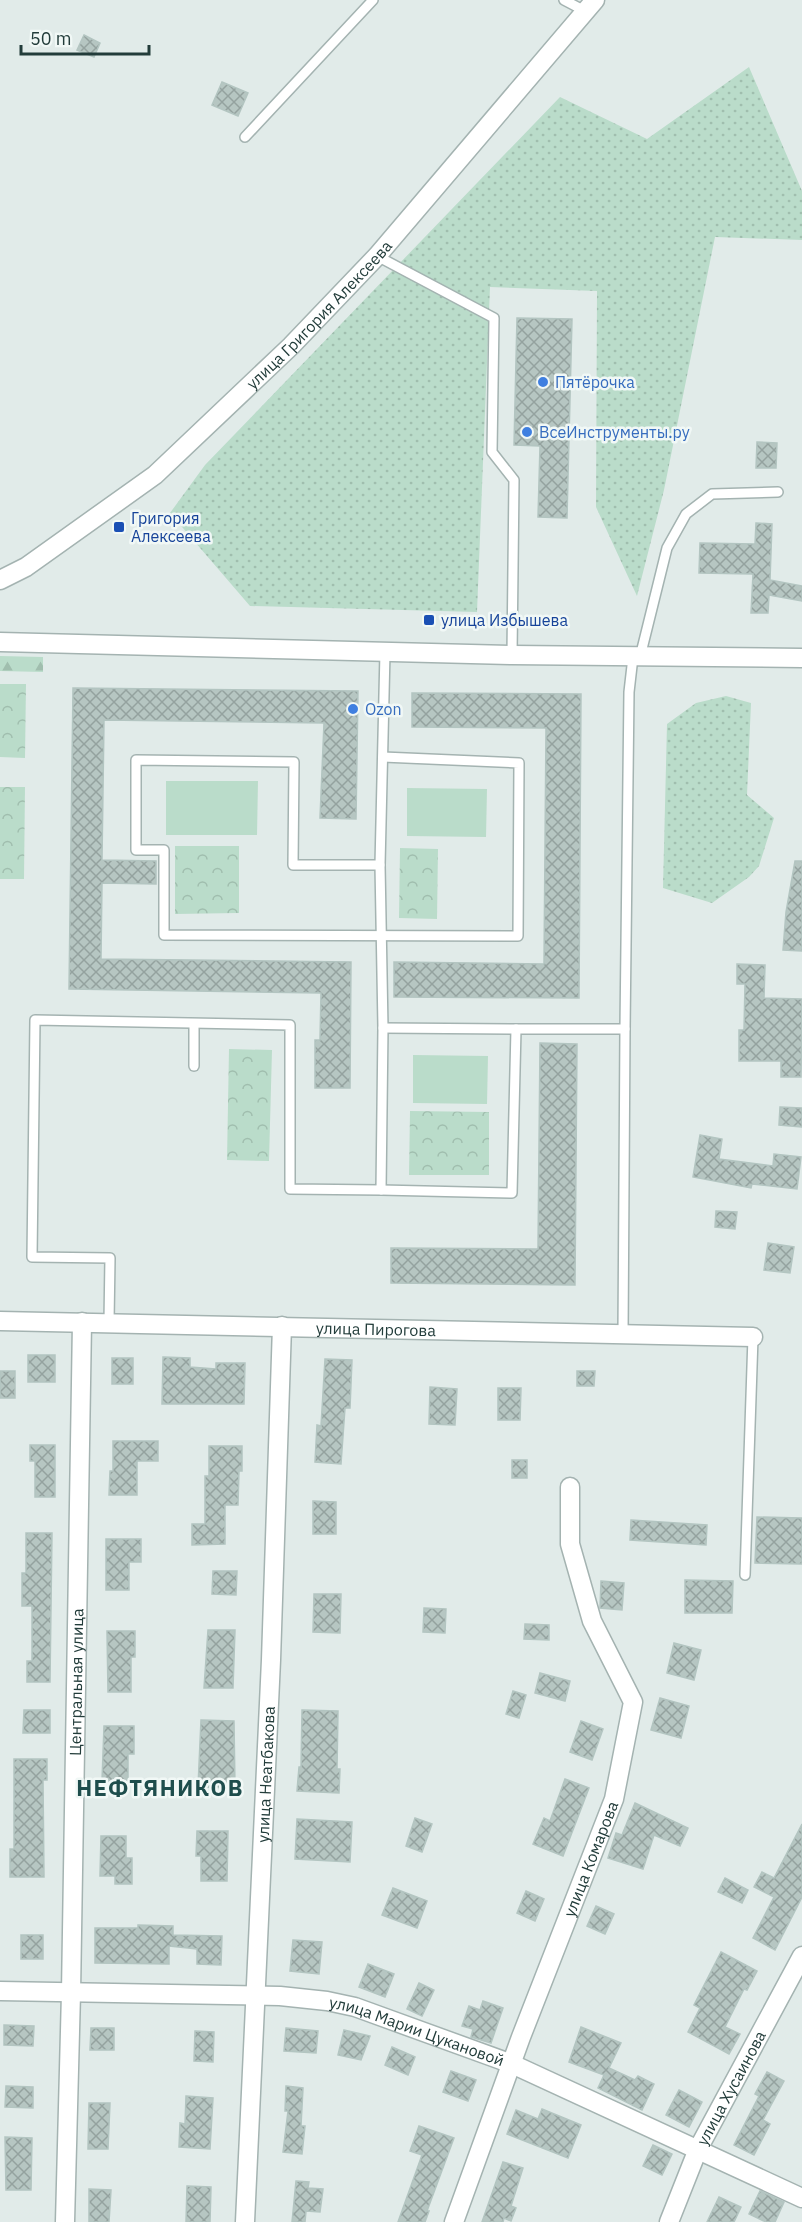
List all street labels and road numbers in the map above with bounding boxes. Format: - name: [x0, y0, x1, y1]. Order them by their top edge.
- street label: улица Григория Алексеева: [242, 236, 396, 393]
- street label: улица Пирогова: [316, 1318, 437, 1340]
- street label: Центральная улица: [65, 1608, 87, 1756]
- street label: улица Неатбакова: [253, 1705, 279, 1843]
- street label: улица Комарова: [559, 1798, 622, 1920]
- street label: улица Марии Цукановой: [327, 1992, 507, 2070]
- street label: улица Хусаинова: [692, 2027, 770, 2149]

